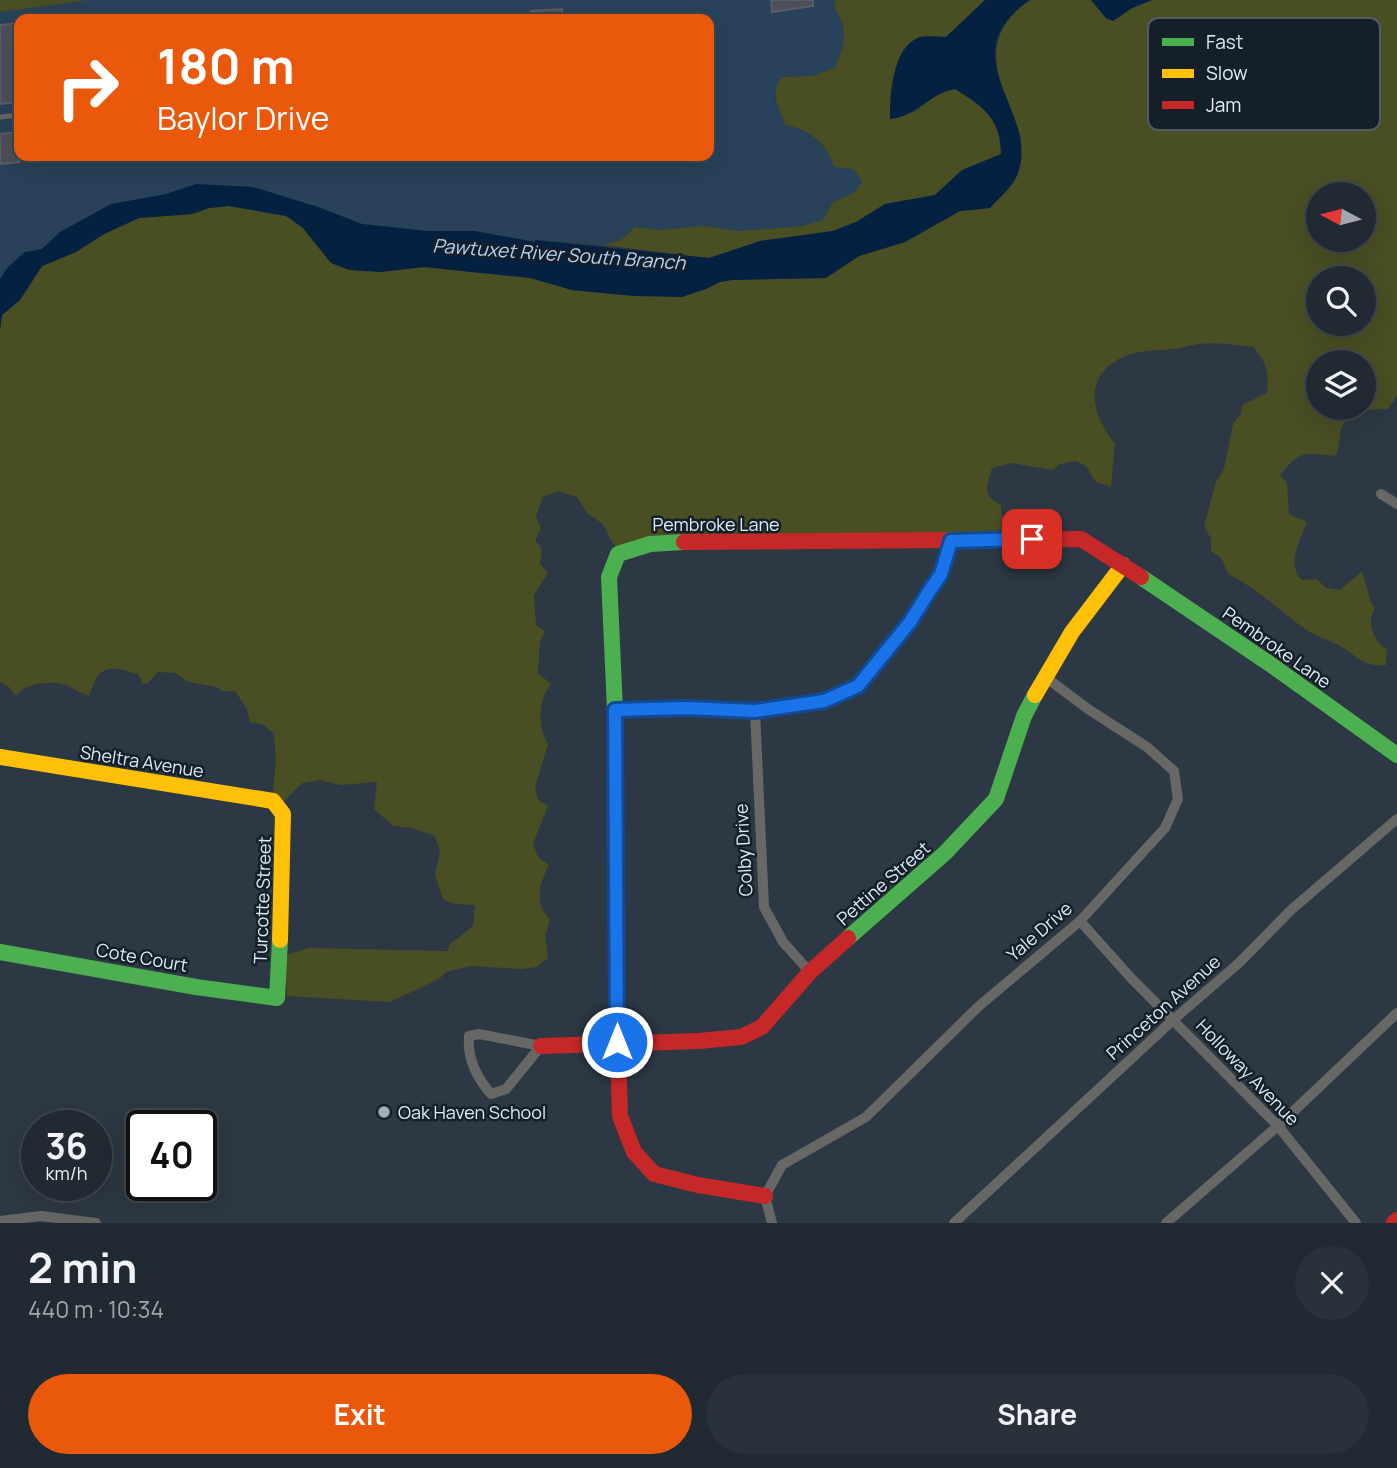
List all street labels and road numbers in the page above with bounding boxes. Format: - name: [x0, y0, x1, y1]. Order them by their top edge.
- street label: Pembroke Lane: [652, 512, 780, 536]
- street label: Pembroke Lane: [1218, 601, 1336, 693]
- street label: Sheltra Avenue: [78, 739, 206, 783]
- street label: Colby Drive: [729, 803, 757, 897]
- street label: Turcotte Street: [248, 836, 276, 964]
- street label: Pettine Street: [831, 836, 935, 930]
- street label: Yale Drive: [1001, 896, 1077, 966]
- street label: Cote Court: [94, 937, 190, 977]
- street label: Princeton Avenue: [1101, 949, 1225, 1065]
- street label: Holloway Avenue: [1191, 1014, 1305, 1130]

